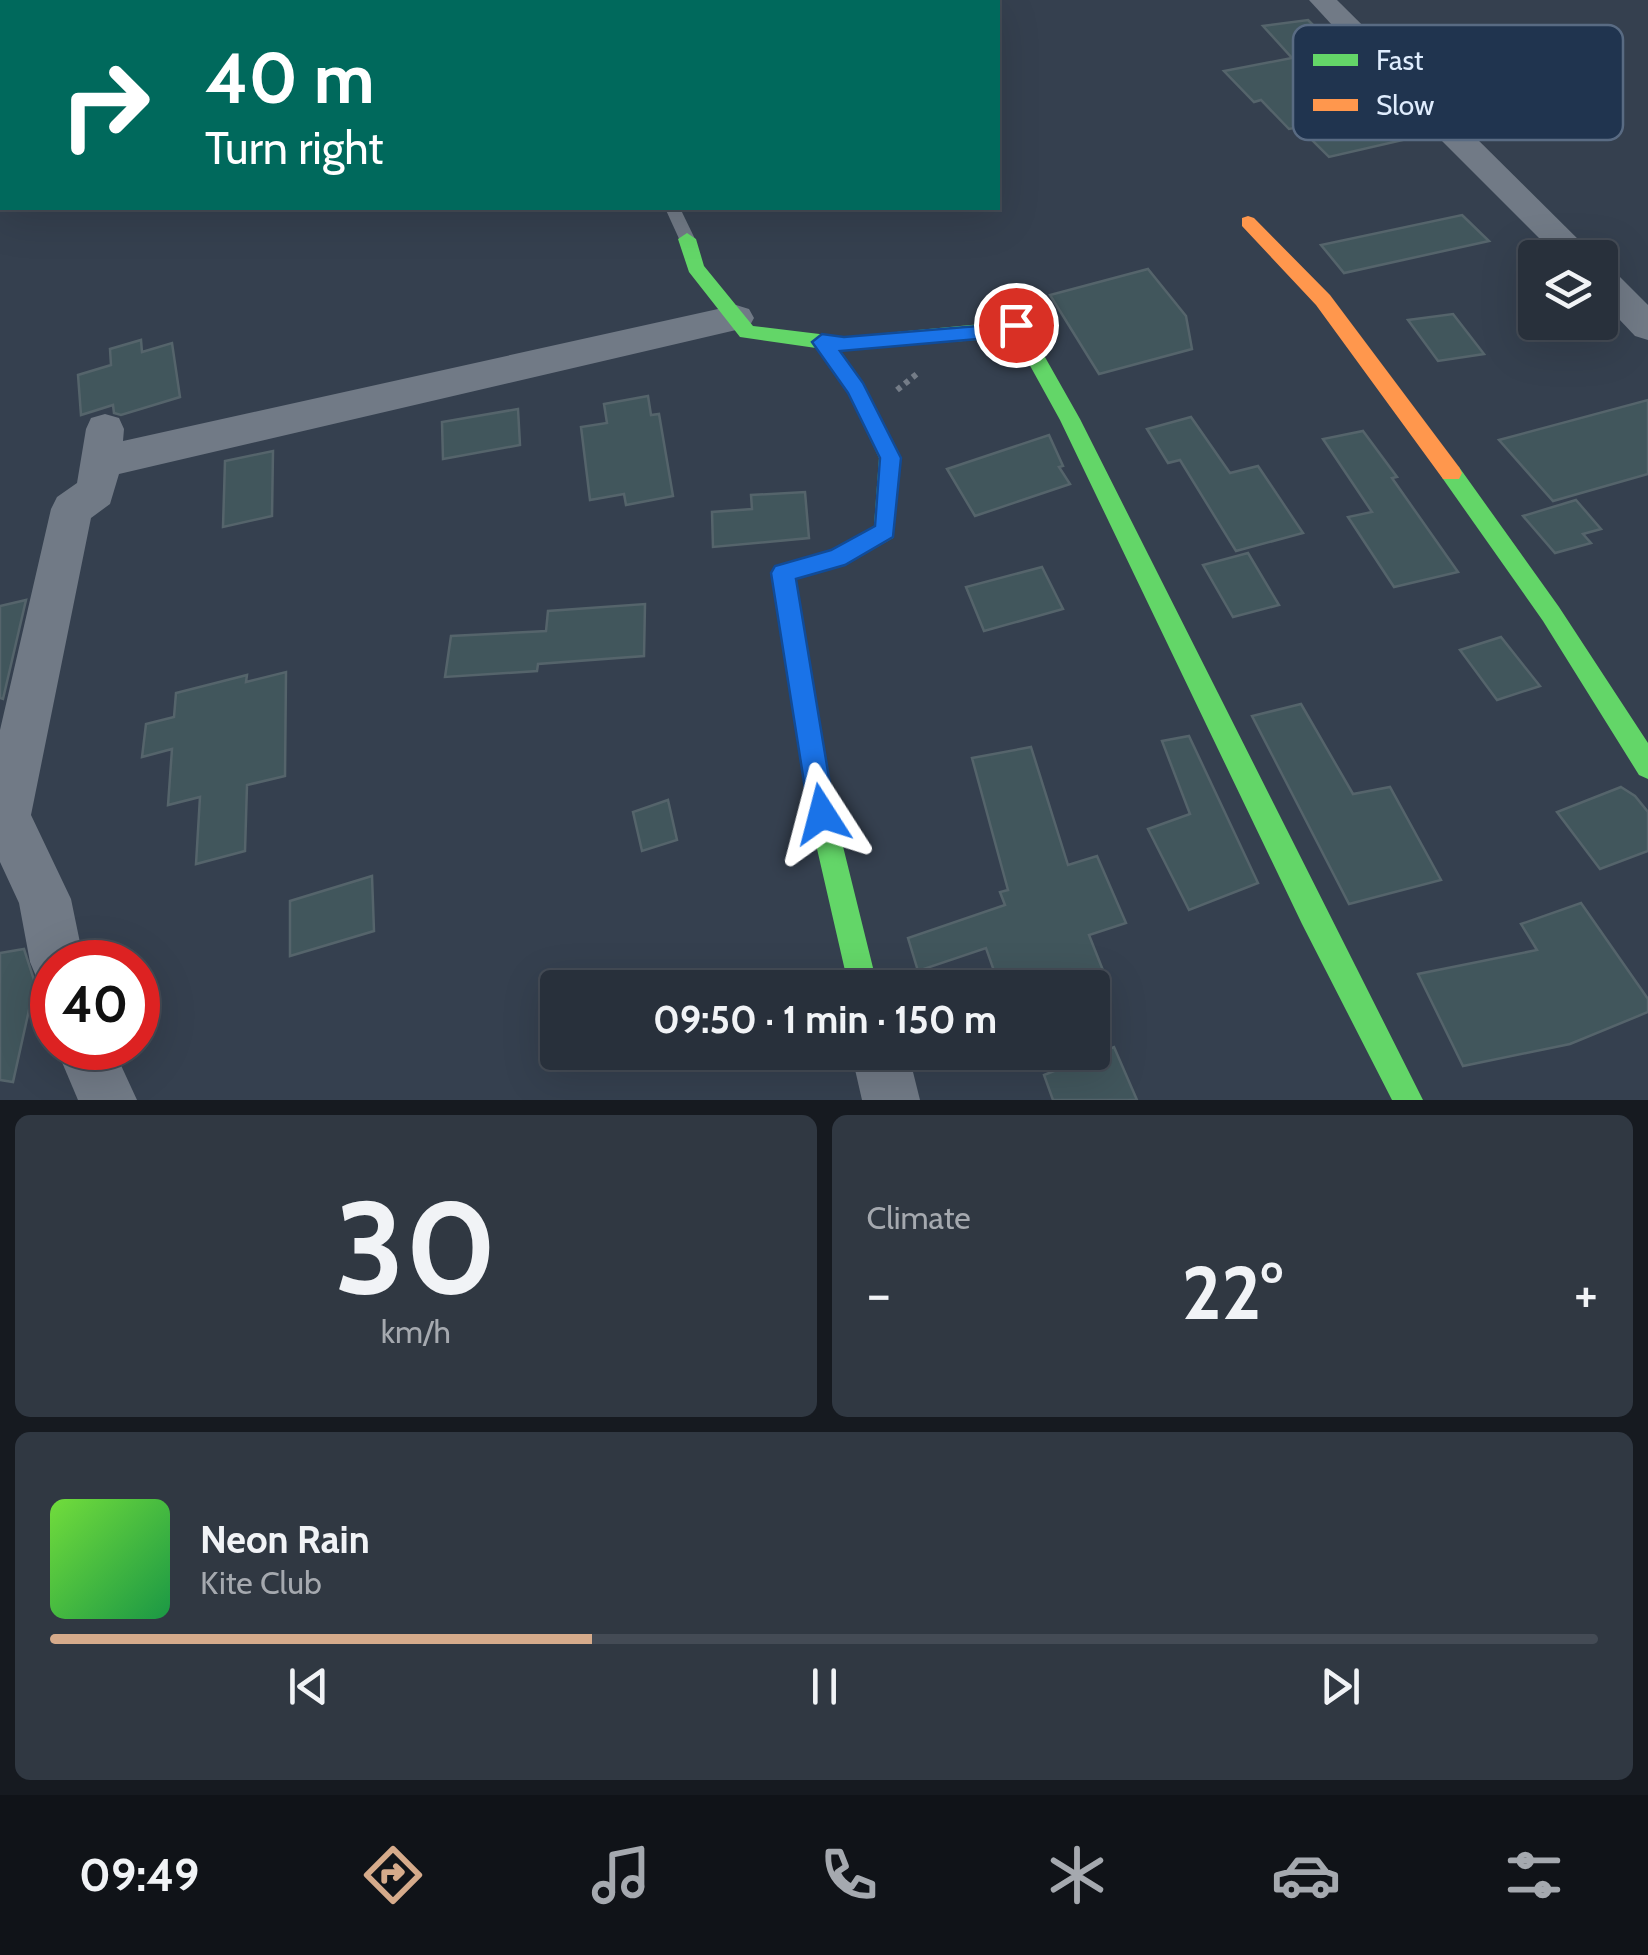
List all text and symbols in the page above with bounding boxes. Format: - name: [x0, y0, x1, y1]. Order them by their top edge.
- legend: [1293, 25, 1623, 140]
- text: 40 m: [205, 35, 374, 121]
- icon: right: [40, 40, 170, 170]
- text: Fast: [1376, 43, 1424, 77]
- text: Slow: [1376, 88, 1434, 122]
- text: Turn right: [205, 121, 384, 175]
- map controls: [1518, 240, 1618, 340]
- button: layers: [1518, 240, 1618, 340]
- pin: [974, 283, 1059, 368]
- icon: arrive: [989, 298, 1044, 353]
- position arrow: [770, 762, 874, 866]
- speed limit sign: 40: [30, 940, 160, 1070]
- text: 09:50 · 1 min · 150 m: [653, 996, 997, 1043]
- text: 30: [335, 1168, 497, 1326]
- text: Climate: [867, 1198, 971, 1237]
- text: 22°: [1182, 1247, 1283, 1338]
- text: −: [867, 1260, 891, 1327]
- text: +: [1574, 1260, 1598, 1327]
- text: km/h: [381, 1312, 451, 1351]
- text: Neon Rain: [200, 1516, 370, 1563]
- text: Kite Club: [200, 1563, 322, 1602]
- icon: previous: [281, 1659, 336, 1714]
- icon: pause: [797, 1659, 852, 1714]
- icon: next: [1313, 1659, 1368, 1714]
- icon: directions: [358, 1840, 428, 1910]
- icon: music: [586, 1840, 656, 1910]
- icon: phone: [814, 1840, 884, 1910]
- icon: climate: [1042, 1840, 1112, 1910]
- icon: car: [1271, 1840, 1341, 1910]
- icon: filters: [1499, 1840, 1569, 1910]
- text: 09:49: [79, 1848, 199, 1902]

